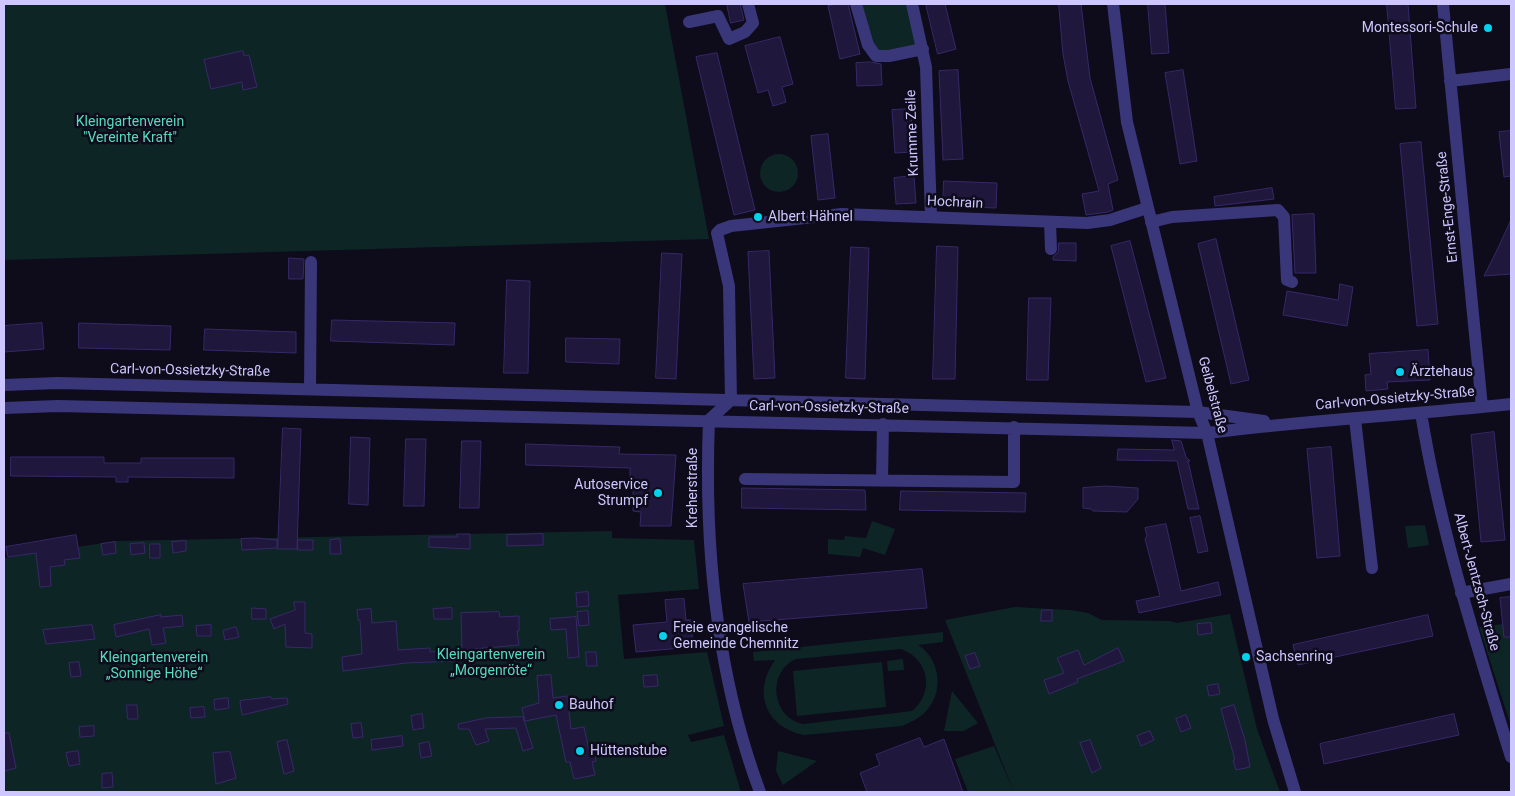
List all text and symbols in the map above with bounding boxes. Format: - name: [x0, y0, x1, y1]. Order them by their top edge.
- place label: Montessori-Schule: [1362, 20, 1478, 36]
- marker: Montessori-Schule: [1482, 22, 1494, 34]
- street label: Krumme Zeile: [903, 89, 923, 177]
- park label: Kleingartenverein "Vereinte Kraft": [76, 114, 184, 146]
- street label: Ernst-Enge-Straße: [1434, 151, 1462, 263]
- street label: Hochrain: [926, 193, 984, 213]
- place label: Albert Hähnel: [768, 209, 853, 225]
- marker: Albert Hähnel: [752, 211, 764, 223]
- street label: Geibelstraße: [1194, 355, 1230, 435]
- street label: Carl-von-Ossietzky-Straße: [110, 361, 270, 381]
- place label: Ärztehaus: [1410, 364, 1473, 380]
- marker: Ärztehaus: [1394, 366, 1406, 378]
- street label: Carl-von-Ossietzky-Straße: [1315, 384, 1475, 414]
- street label: Carl-von-Ossietzky-Straße: [749, 398, 909, 418]
- street label: Kreherstraße: [685, 448, 701, 528]
- place label: Autoservice Strumpf: [574, 477, 648, 510]
- marker: Autoservice Strumpf: [652, 487, 664, 499]
- street label: Albert-Jentzsch-Straße: [1449, 511, 1503, 653]
- place label: Freie evangelische Gemeinde Chemnitz: [673, 620, 799, 652]
- marker: Freie evangelische Gemeinde Chemnitz: [657, 630, 669, 642]
- park label: Kleingartenverein „Morgenröte“: [437, 647, 545, 680]
- place label: Sachsenring: [1256, 649, 1333, 665]
- park label: Kleingartenverein „Sonnige Höhe“: [100, 650, 208, 682]
- marker: Sachsenring: [1240, 651, 1252, 663]
- place label: Bauhof: [569, 697, 614, 713]
- marker: Bauhof: [553, 699, 565, 711]
- place label: Hüttenstube: [590, 743, 667, 759]
- marker: Hüttenstube: [574, 745, 586, 757]

